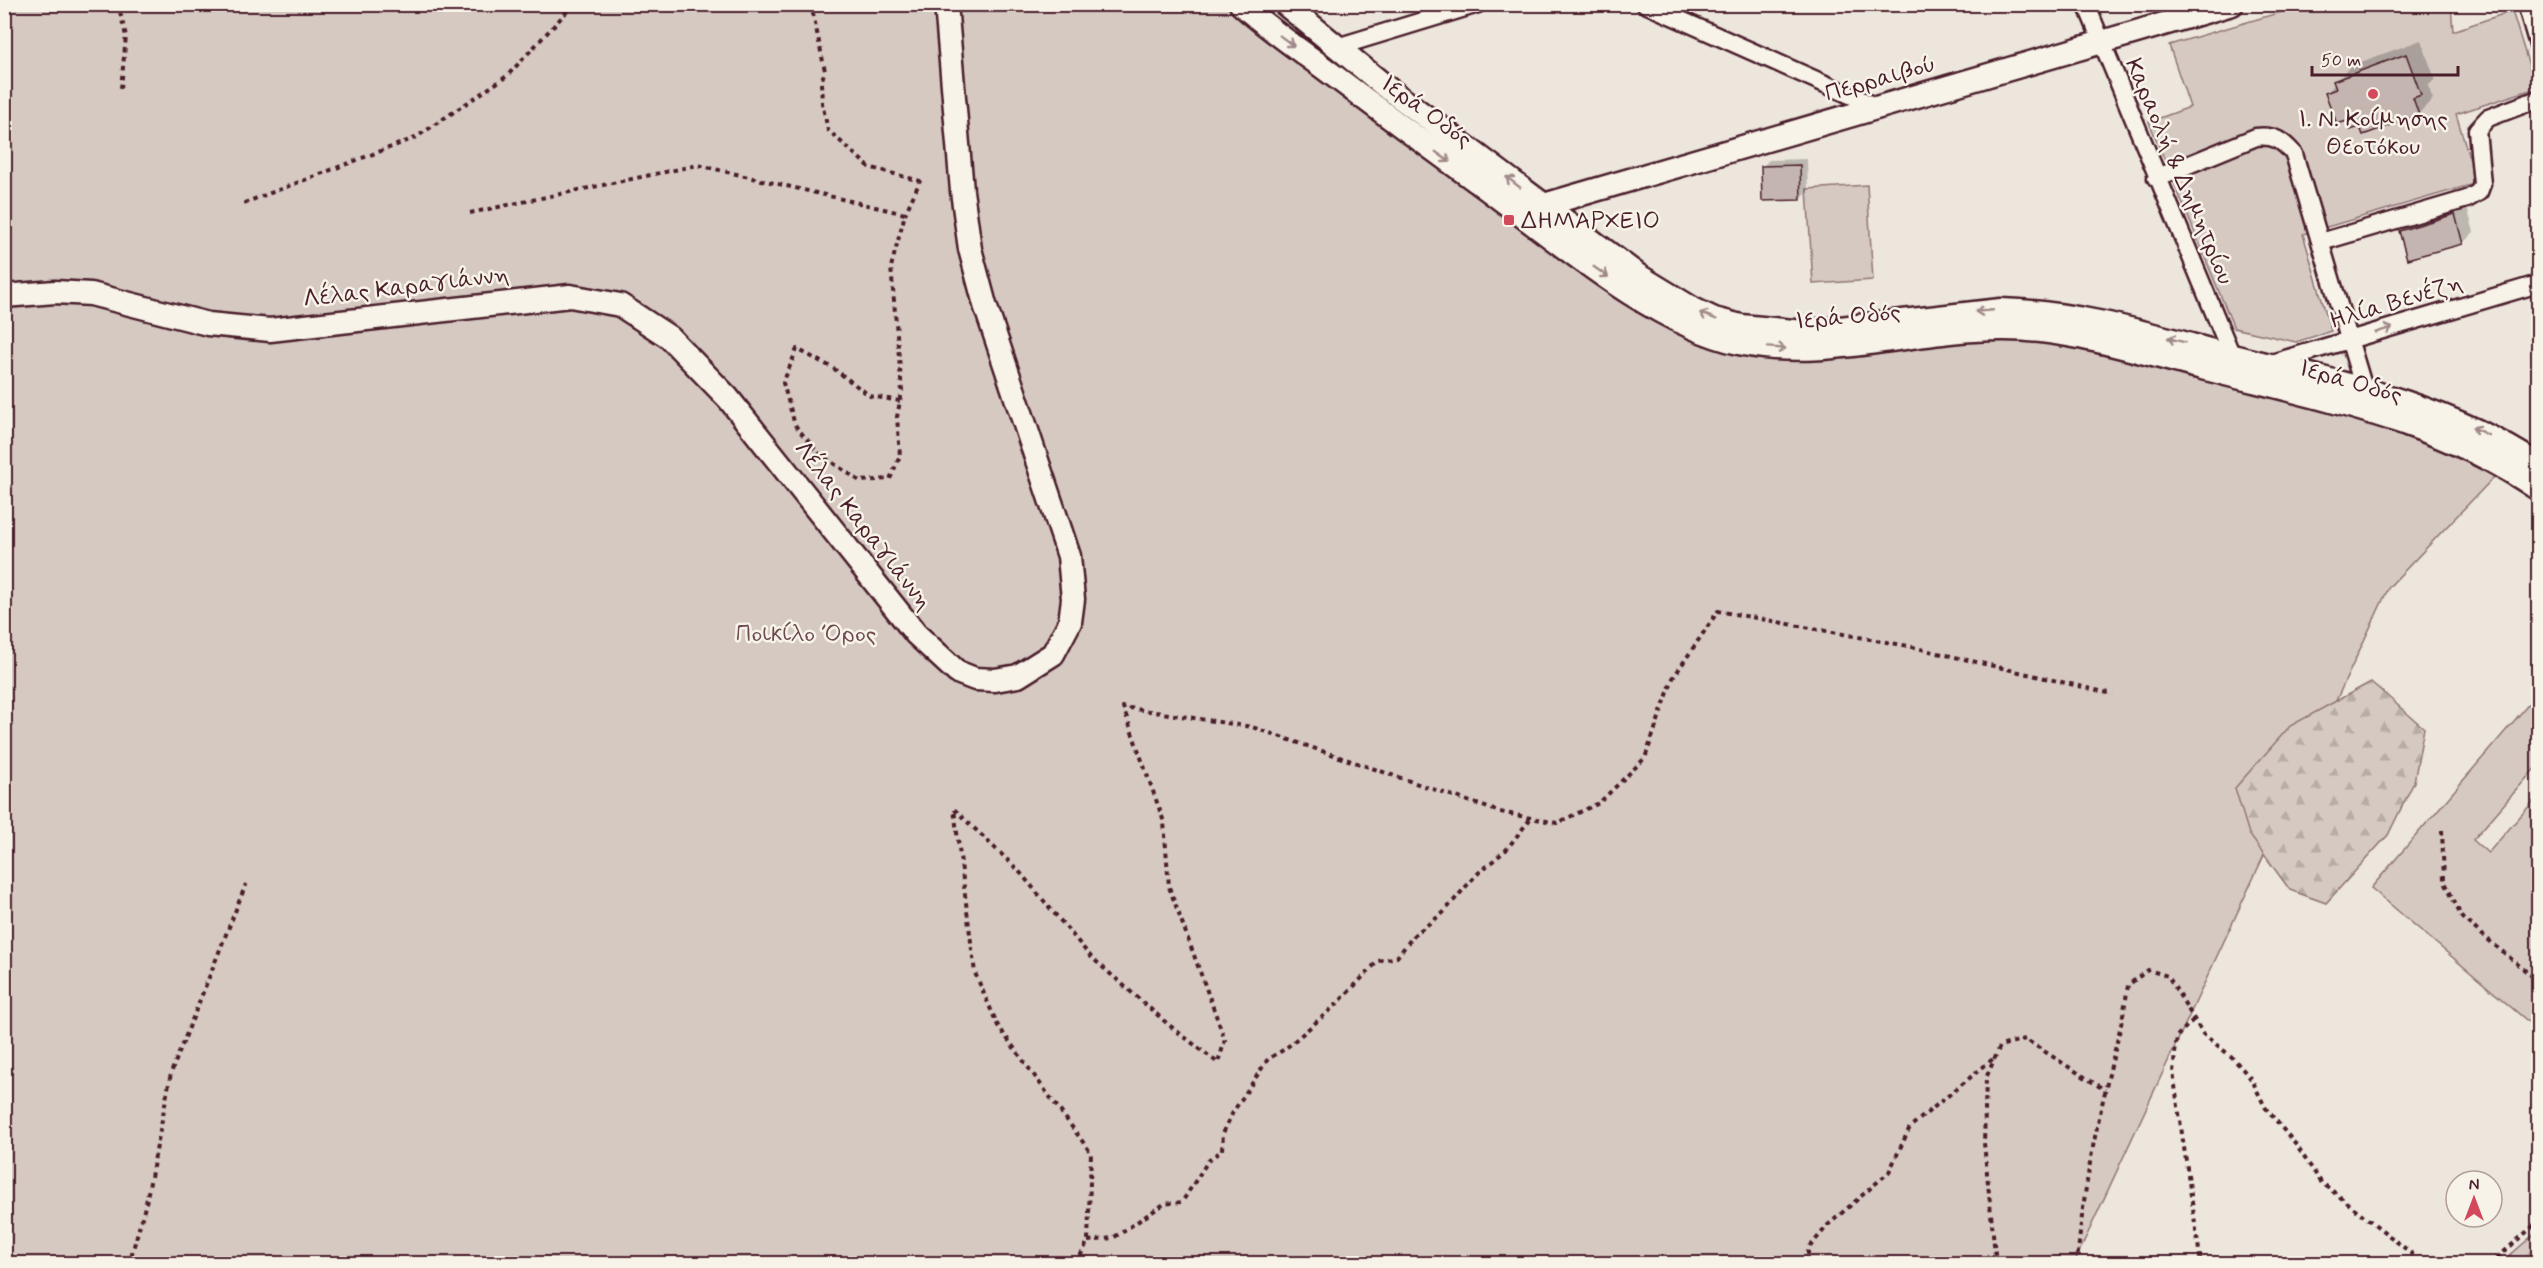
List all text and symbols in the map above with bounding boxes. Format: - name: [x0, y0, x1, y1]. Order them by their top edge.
- one-way arrow: [1279, 34, 1295, 47]
- scale bar: [2312, 39, 2458, 77]
- street label: Περραιβού: [1822, 49, 1939, 110]
- text: 50 m: [2321, 49, 2361, 73]
- street label: Καραολή & Δημητρίου: [2117, 54, 2240, 290]
- street label: Ιερά Οδός: [1374, 69, 1478, 156]
- marker: Ι. Ν. Κοίμησης Θεοτόκου: [2366, 87, 2380, 101]
- place label: Ι. Ν. Κοίμησης Θεοτόκου: [2298, 104, 2448, 163]
- one-way arrow: [1435, 151, 1451, 164]
- one-way arrow: [1506, 176, 1522, 188]
- place label: ΔΗΜΑΡΧΕΙΟ: [1521, 206, 1660, 237]
- marker: ΔΗΜΑΡΧΕΙΟ: [1502, 213, 1516, 227]
- street label: Λέλας Καραγιάννη: [301, 258, 511, 316]
- one-way arrow: [1593, 265, 1609, 278]
- street label: Ηλία Βενέζη: [2326, 267, 2466, 337]
- street label: Ιερά Οδός: [1794, 297, 1902, 338]
- one-way arrow: [1975, 306, 1994, 317]
- one-way arrow: [1700, 310, 1718, 321]
- one-way arrow: [2374, 324, 2393, 335]
- one-way arrow: [2167, 334, 2186, 346]
- one-way arrow: [1767, 343, 1787, 354]
- street label: Ιερά Οδός: [2296, 353, 2406, 412]
- one-way arrow: [2471, 425, 2489, 437]
- street label: Λέλας Καραγιάννη: [787, 434, 940, 617]
- park label: Ποικίλο Όρος: [736, 619, 876, 650]
- north arrow: [2444, 1169, 2504, 1229]
- text: N: [2469, 1175, 2479, 1196]

